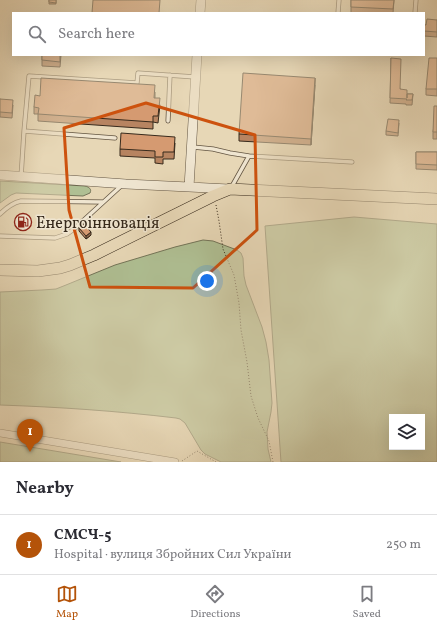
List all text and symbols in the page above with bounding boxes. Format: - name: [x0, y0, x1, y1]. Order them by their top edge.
- search box: [12, 12, 425, 56]
- icon: search: [26, 23, 48, 45]
- text: Search here: [58, 24, 135, 45]
- fuel station icon: Енергоінновація: [13, 212, 33, 232]
- place label: Енергоінновація: [36, 213, 159, 235]
- your location: [197, 271, 217, 291]
- map controls: [389, 414, 425, 450]
- button: layers: [389, 414, 425, 450]
- pin: 1: [17, 419, 43, 452]
- text: Nearby: [16, 477, 74, 500]
- text: СМСЧ-5: [54, 525, 112, 546]
- text: 1: [26, 536, 32, 554]
- text: 250 m: [386, 536, 421, 554]
- text: Hospital · вулиця Збройних Сил України: [54, 546, 291, 564]
- tab: Map: [56, 583, 78, 622]
- tab: Directions: [190, 583, 241, 622]
- tab: Saved: [353, 583, 381, 622]

